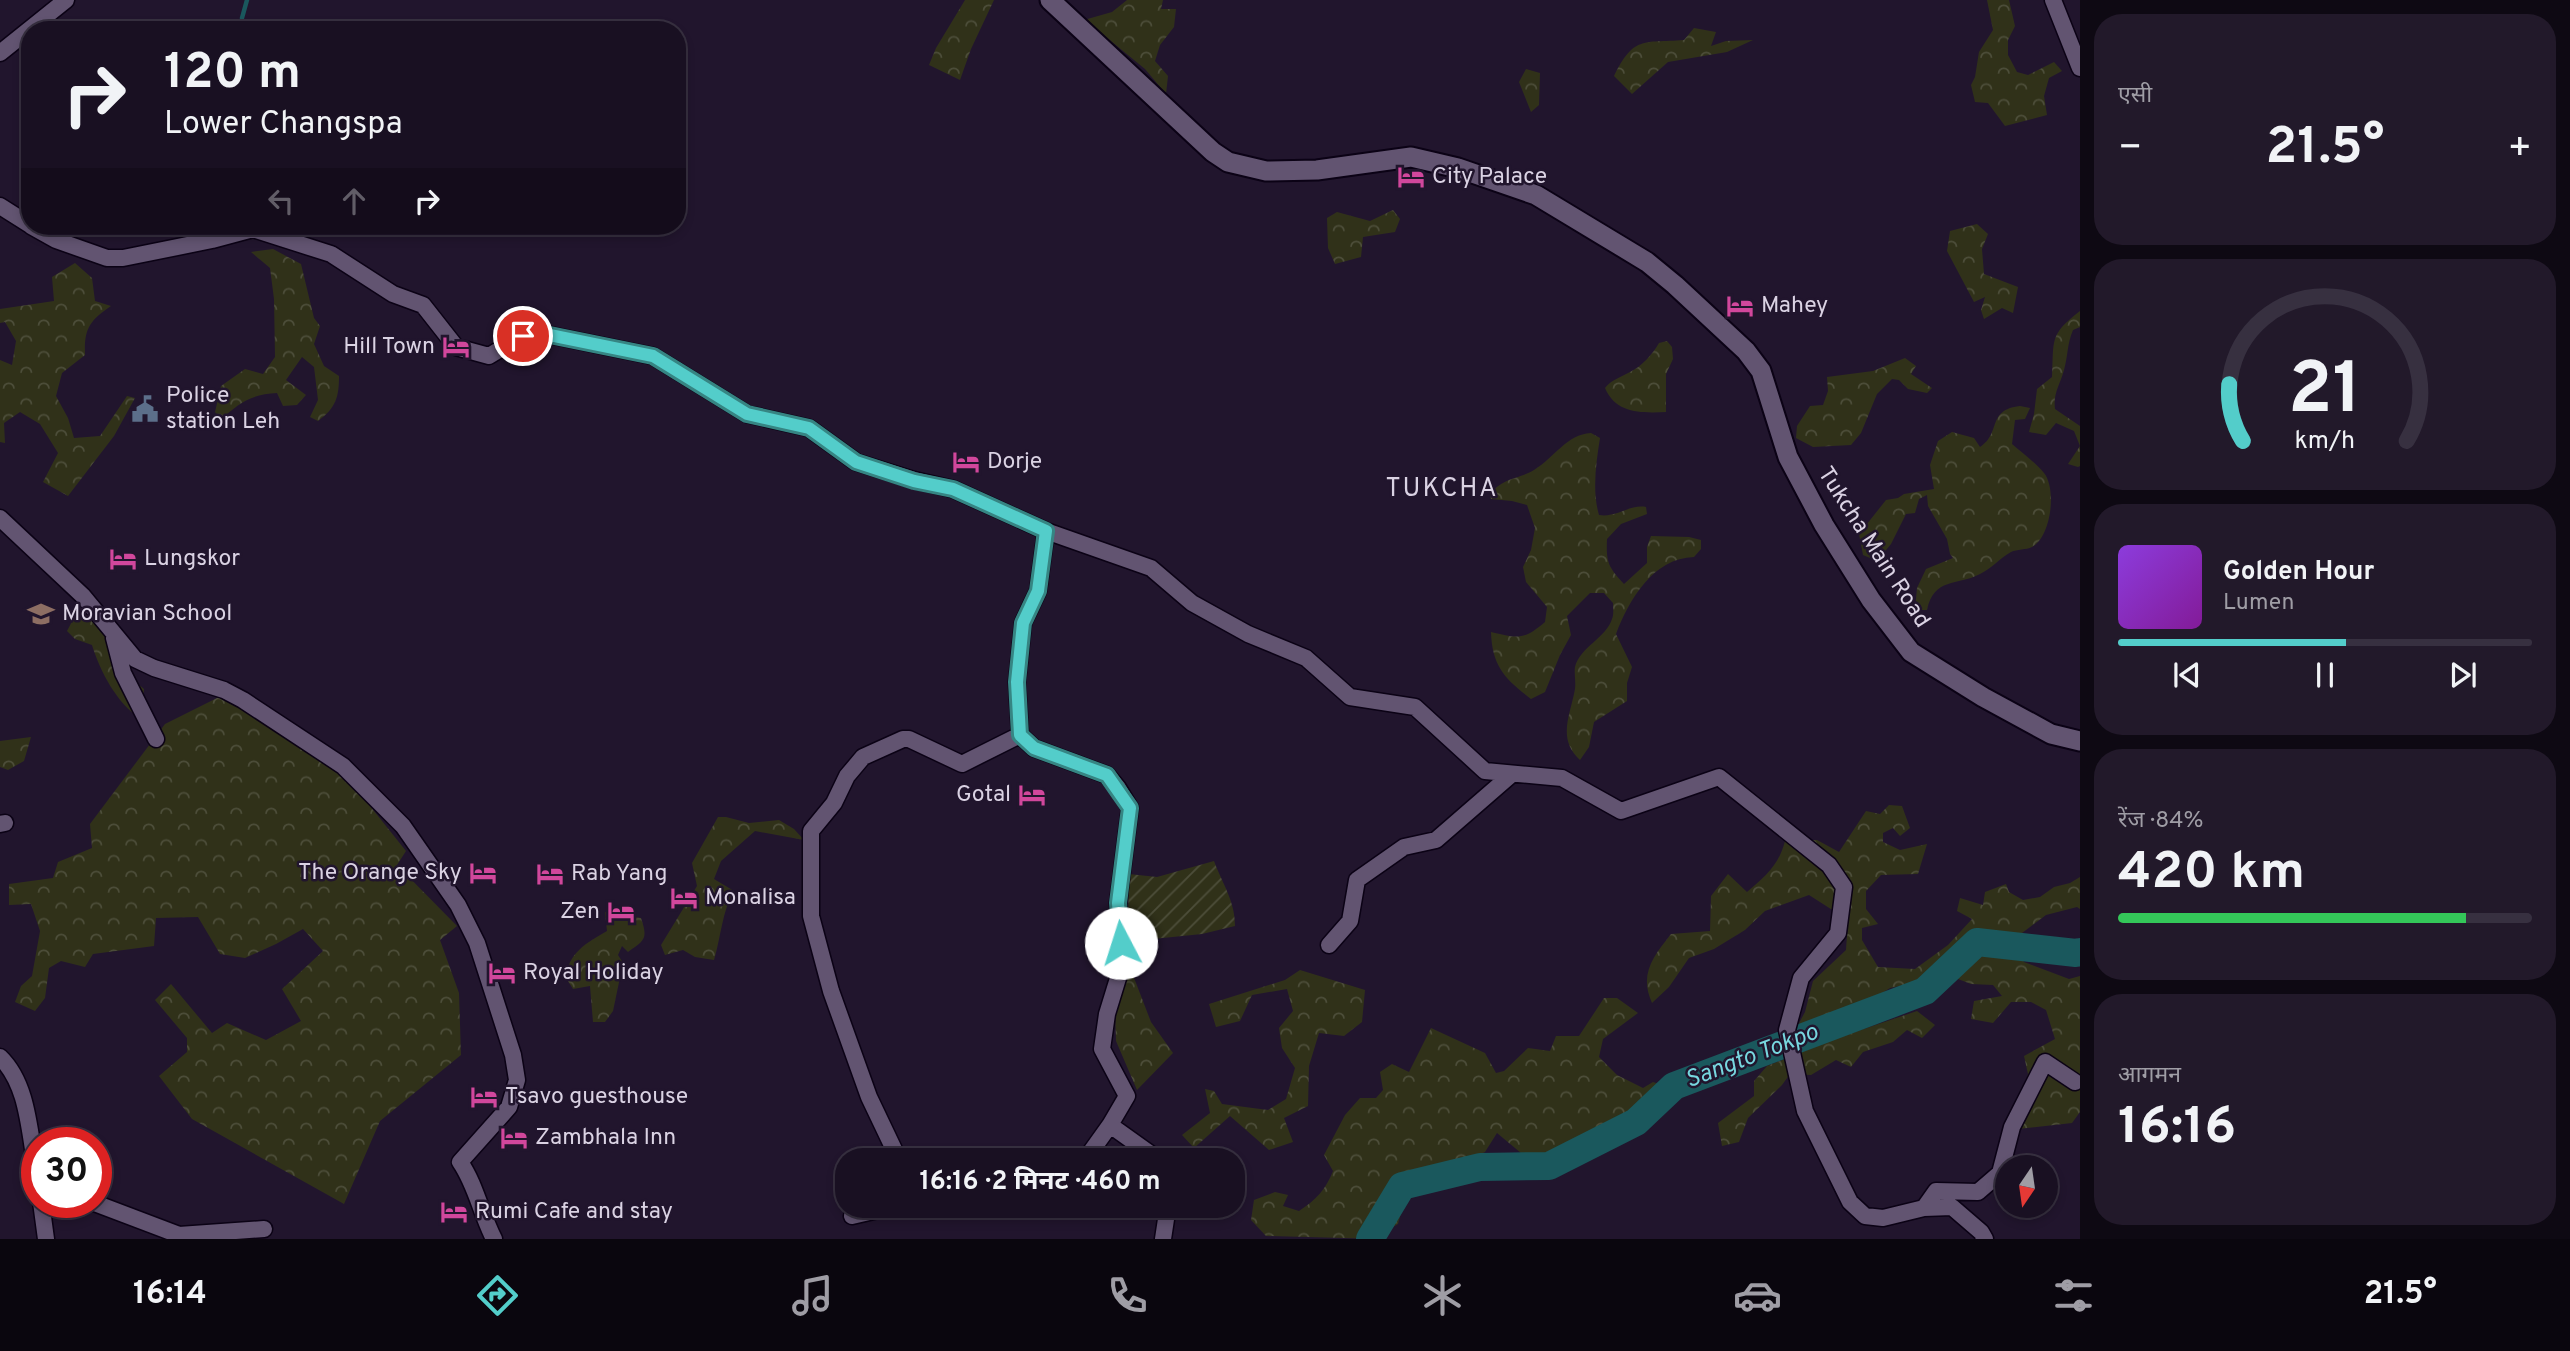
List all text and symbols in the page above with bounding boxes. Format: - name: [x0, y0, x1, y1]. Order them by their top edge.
- text: 120 m: [164, 44, 301, 106]
- icon: right: [49, 49, 140, 140]
- text: एसी: [2118, 82, 2152, 111]
- text: Lower Changspa: [164, 105, 403, 145]
- text: 21.5°: [2266, 116, 2384, 182]
- text: −: [2118, 125, 2143, 174]
- text: +: [2507, 125, 2532, 174]
- hotel icon: City Palace: [1396, 162, 1426, 192]
- place label: City Palace: [1432, 163, 1547, 192]
- icon: left: [262, 182, 300, 220]
- icon: ahead: [335, 182, 373, 220]
- icon: right: [408, 182, 446, 220]
- hotel icon: Mahey: [1725, 291, 1755, 321]
- place label: Mahey: [1761, 292, 1828, 321]
- pin: [493, 306, 553, 366]
- icon: arrive: [504, 317, 542, 355]
- hotel icon: Hill Town: [441, 332, 471, 362]
- place label: Hill Town: [343, 333, 435, 362]
- text: 21: [2288, 347, 2362, 439]
- place label: Police station Leh: [166, 382, 280, 437]
- public building icon: Police station Leh: [130, 394, 160, 424]
- text: km/h: [2295, 425, 2355, 457]
- hotel icon: Dorje: [951, 447, 981, 477]
- place label: Dorje: [987, 448, 1042, 477]
- street label: Tukcha Main Road: [1810, 462, 1936, 634]
- district label: TUKCHA: [1385, 473, 1499, 506]
- hotel icon: Lungskor: [108, 544, 138, 574]
- place label: Lungskor: [144, 545, 240, 574]
- text: Golden Hour: [2223, 556, 2374, 589]
- text: Lumen: [2223, 589, 2294, 618]
- school or university icon: Moravian School: [26, 599, 56, 629]
- place label: Moravian School: [62, 600, 232, 629]
- icon: previous: [2168, 656, 2206, 694]
- icon: pause: [2306, 656, 2344, 694]
- icon: next: [2444, 656, 2482, 694]
- hotel icon: Gotal: [1017, 780, 1047, 810]
- place label: Gotal: [956, 781, 1011, 810]
- text: रेंज · 84%: [2118, 807, 2204, 836]
- text: 420 km: [2118, 841, 2305, 907]
- hotel icon: The Orange Sky: [468, 858, 498, 888]
- place label: The Orange Sky: [298, 859, 462, 888]
- hotel icon: Rab Yang: [535, 859, 565, 889]
- place label: Rab Yang: [571, 860, 667, 889]
- hotel icon: Monalisa: [669, 883, 699, 913]
- place label: Monalisa: [705, 884, 796, 913]
- hotel icon: Zen: [606, 897, 636, 927]
- place label: Zen: [560, 898, 600, 927]
- position arrow: [1084, 906, 1158, 980]
- hotel icon: Royal Holiday: [487, 958, 517, 988]
- place label: Royal Holiday: [523, 959, 664, 988]
- water label: Sangto Tokpo: [1681, 1018, 1823, 1096]
- text: आगमन: [2118, 1062, 2181, 1091]
- hotel icon: Tsavo guesthouse: [469, 1082, 499, 1112]
- place label: Tsavo guesthouse: [505, 1083, 688, 1112]
- text: 16:16: [2118, 1096, 2236, 1162]
- hotel icon: Zambhala Inn: [499, 1123, 529, 1153]
- place label: Zambhala Inn: [535, 1124, 676, 1153]
- speed limit sign: 30: [21, 1127, 112, 1218]
- north arrow: [1995, 1155, 2058, 1218]
- map controls: [1995, 1155, 2058, 1218]
- text: 16:16 · 2 मिनट · 460 m: [919, 1166, 1161, 1199]
- hotel icon: Rumi Cafe and stay: [439, 1197, 469, 1227]
- place label: Rumi Cafe and stay: [475, 1198, 673, 1227]
- icon: directions: [473, 1271, 522, 1320]
- icon: music: [788, 1271, 837, 1320]
- icon: phone: [1103, 1271, 1152, 1320]
- icon: climate: [1418, 1271, 1467, 1320]
- icon: car: [1733, 1271, 1782, 1320]
- icon: filters: [2049, 1271, 2098, 1320]
- text: 16:14: [133, 1275, 207, 1315]
- text: 21.5°: [2364, 1275, 2437, 1315]

